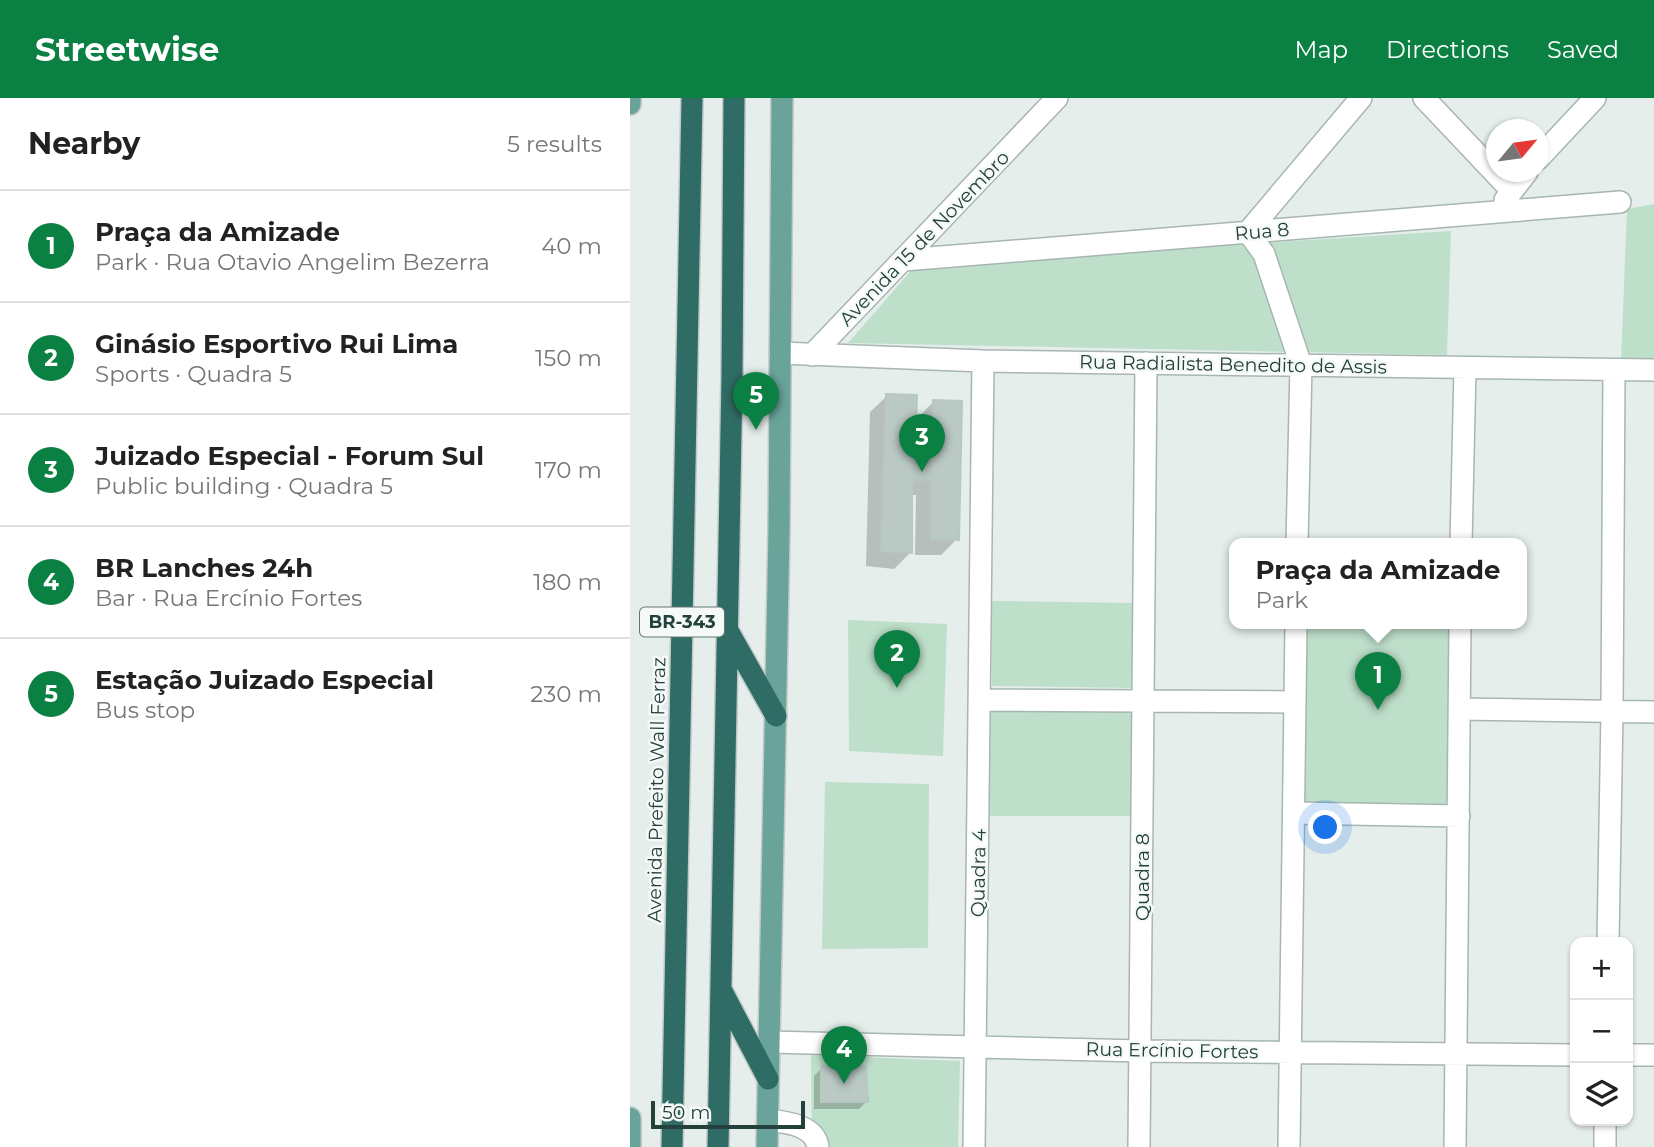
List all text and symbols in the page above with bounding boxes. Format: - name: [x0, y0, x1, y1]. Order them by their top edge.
- text: Streetwise: [35, 29, 219, 69]
- text: Map: [1295, 35, 1348, 64]
- text: Directions: [1386, 35, 1509, 64]
- text: Saved: [1547, 35, 1619, 64]
- north arrow: [1486, 119, 1549, 182]
- text: Nearby: [28, 125, 140, 162]
- text: 5 results: [507, 130, 602, 158]
- street label: Avenida 15 de Novembro: [835, 146, 1014, 331]
- text: Praça da Amizade: [95, 216, 340, 248]
- street label: Rua 8: [1234, 218, 1290, 245]
- text: 1: [46, 232, 56, 260]
- text: 40 m: [541, 232, 602, 260]
- text: Park · Rua Otavio Angelim Bezerra: [95, 248, 490, 276]
- text: Ginásio Esportivo Rui Lima: [95, 328, 458, 360]
- text: 2: [44, 344, 58, 372]
- text: 150 m: [535, 344, 602, 372]
- street label: Rua Radialista Benedito de Assis: [1079, 350, 1387, 379]
- text: Sports · Quadra 5: [95, 360, 292, 388]
- pin: 5: [733, 372, 779, 430]
- pin: 3: [899, 414, 945, 472]
- text: Juizado Especial - Forum Sul: [95, 440, 484, 472]
- text: 3: [44, 456, 58, 484]
- text: 170 m: [535, 456, 602, 484]
- text: Public building · Quadra 5: [95, 472, 393, 500]
- popup: [1229, 538, 1527, 629]
- text: BR Lanches 24h: [95, 552, 313, 584]
- text: Praça da Amizade: [1256, 554, 1500, 586]
- text: 4: [43, 568, 59, 596]
- text: 180 m: [533, 568, 602, 596]
- text: Bar · Rua Ercínio Fortes: [95, 584, 362, 612]
- text: Park: [1256, 586, 1308, 614]
- road number: BR-343: [640, 608, 724, 636]
- pin: 2: [874, 630, 920, 688]
- pin: 1: [1355, 652, 1401, 710]
- street label: Avenida Prefeito Wall Ferraz: [643, 657, 670, 923]
- text: Estação Juizado Especial: [95, 664, 434, 696]
- text: 5: [44, 680, 58, 708]
- text: 230 m: [530, 680, 602, 708]
- text: Bus stop: [95, 696, 195, 724]
- your location: [1308, 810, 1342, 844]
- street label: Quadra 4: [966, 828, 991, 917]
- street label: Quadra 8: [1131, 833, 1154, 921]
- map controls: [1570, 937, 1633, 1126]
- button: +: [1570, 937, 1633, 1000]
- button: −: [1570, 1000, 1633, 1063]
- pin: 4: [821, 1026, 867, 1084]
- street label: Rua Ercínio Fortes: [1085, 1037, 1259, 1064]
- button: layers: [1570, 1063, 1633, 1126]
- scale bar: [651, 1098, 805, 1130]
- text: 50 m: [662, 1101, 710, 1124]

